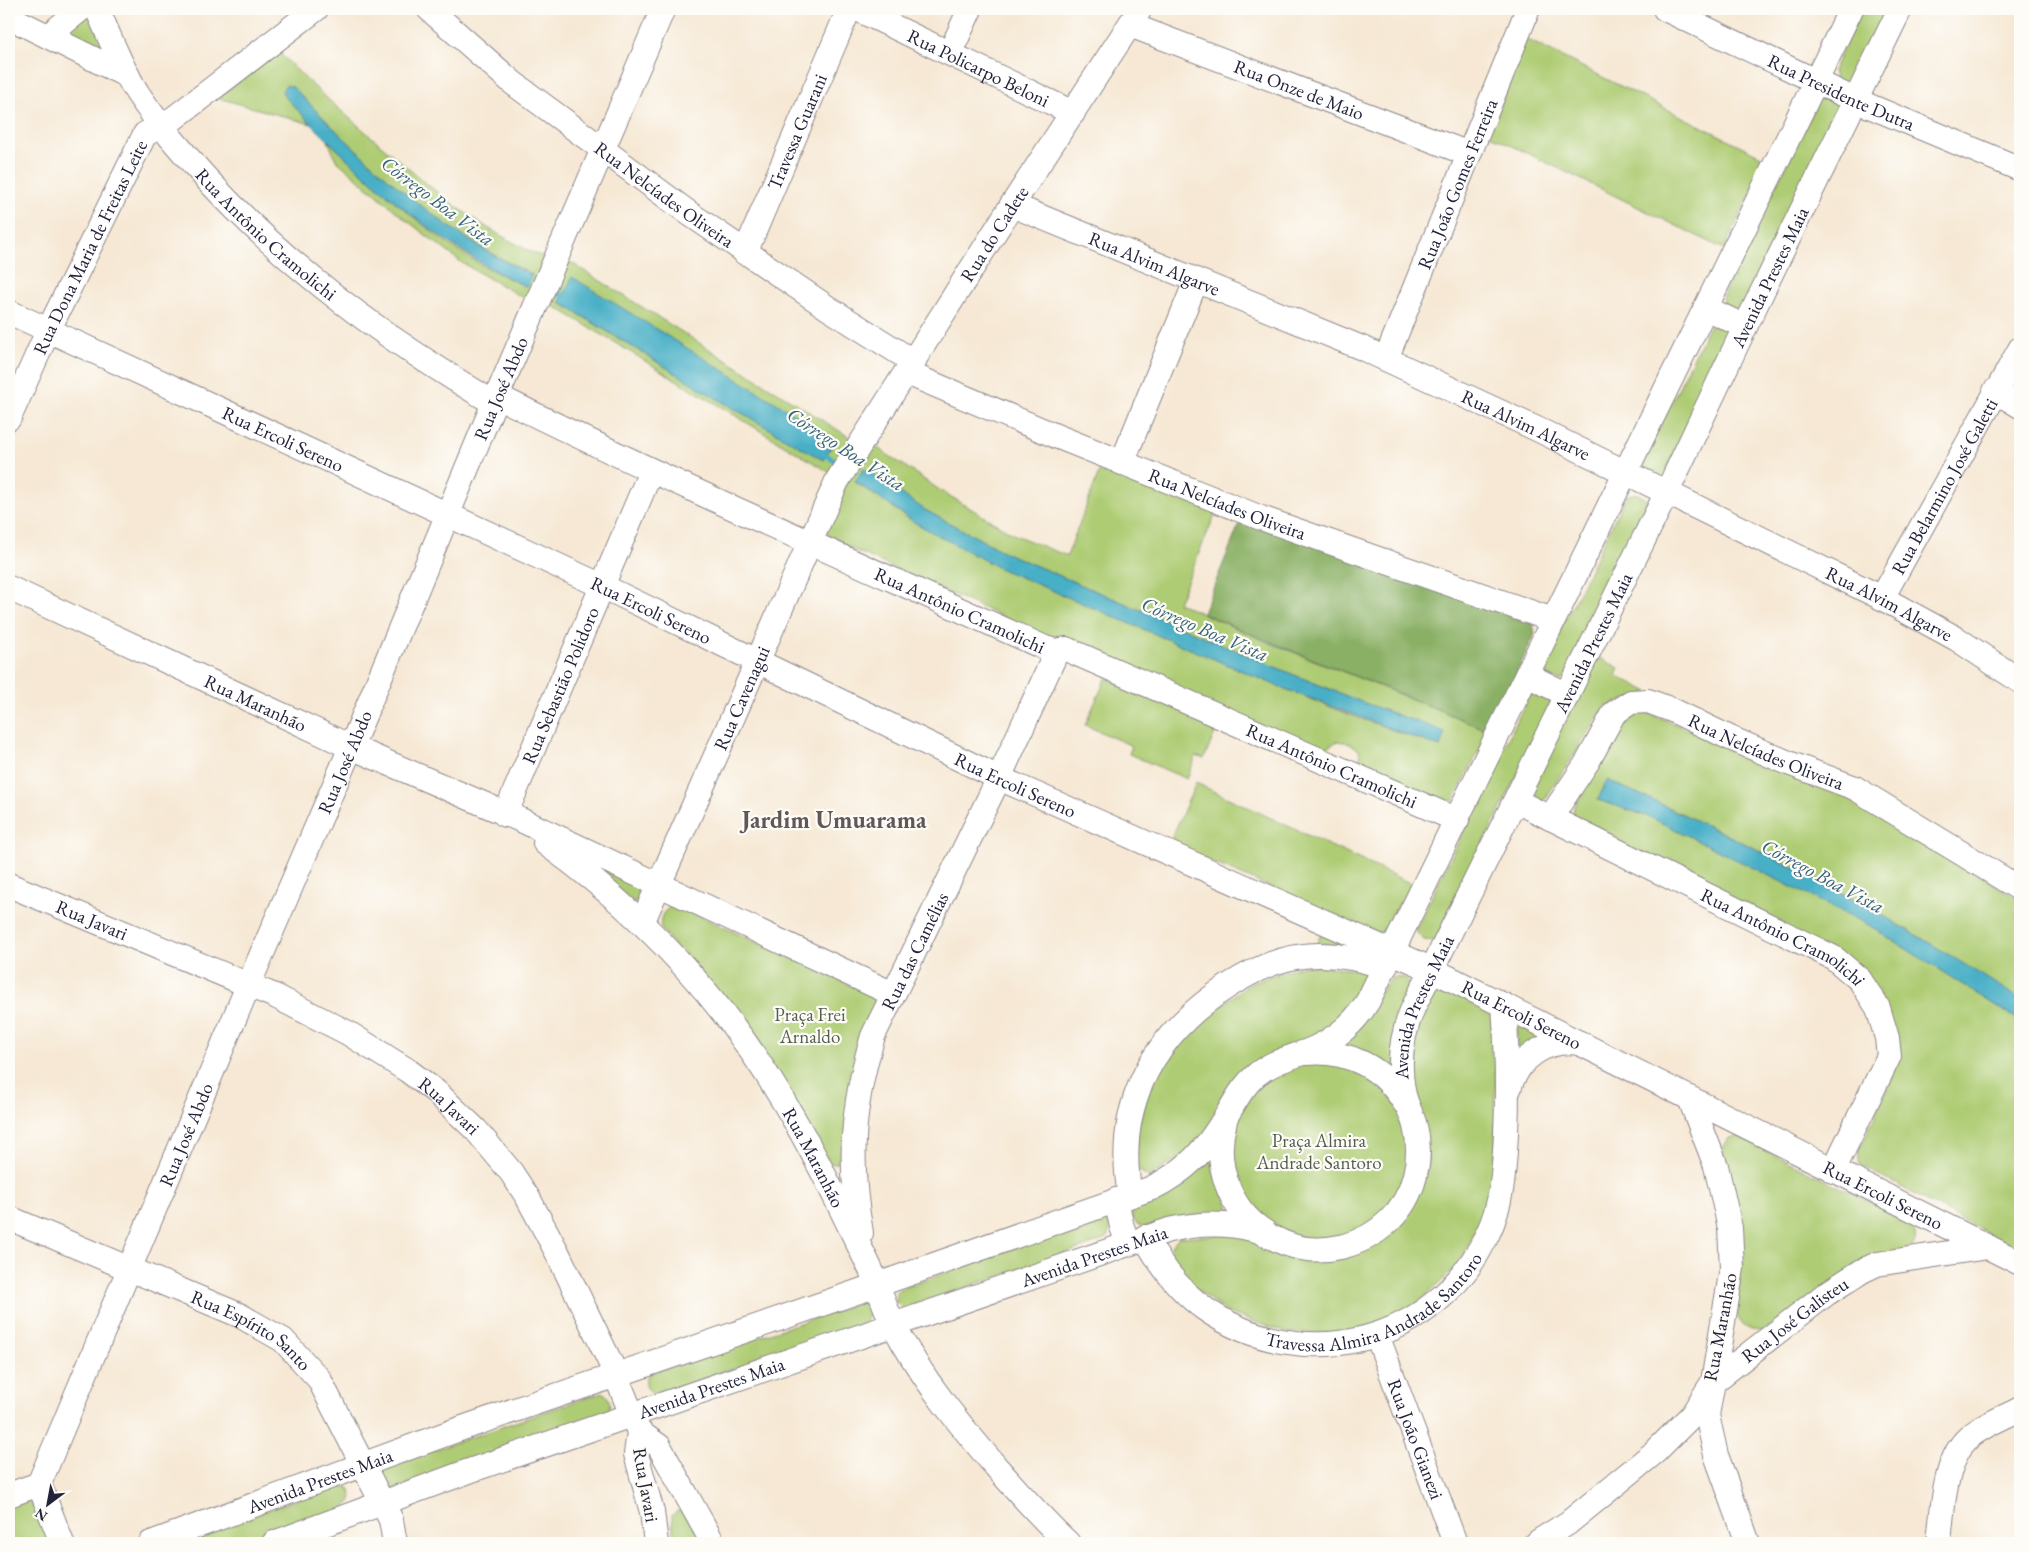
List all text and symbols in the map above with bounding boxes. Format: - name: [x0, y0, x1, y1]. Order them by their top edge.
- street label: Rua Policarpo Beloni: [904, 23, 1054, 113]
- street label: Rua Presidente Dutra: [1764, 48, 1919, 136]
- street label: Rua Onze de Maio: [1231, 53, 1368, 125]
- street label: Travessa Guarani: [761, 70, 833, 193]
- street label: Rua João Gomes Ferreira: [1411, 94, 1503, 273]
- street label: Rua Nelcíades Oliveira: [590, 135, 740, 253]
- street label: Rua Dona Maria de Freitas Leite: [27, 136, 153, 358]
- water label: Córrego Boa Vista: [376, 150, 500, 252]
- street label: Rua Antônio Cramolichi: [190, 162, 342, 306]
- street label: Rua do Cadete: [954, 181, 1034, 287]
- street label: Avenida Prestes Maia: [1724, 202, 1814, 352]
- street label: Rua Alvim Algarve: [1085, 225, 1224, 301]
- street label: Rua José Abdo: [468, 333, 534, 444]
- street label: Rua Alvim Algarve: [1458, 383, 1594, 466]
- street label: Rua Belarmino José Galetti: [1885, 393, 2003, 579]
- street label: Rua Ercoli Sereno: [218, 400, 348, 478]
- water label: Córrego Boa Vista: [782, 401, 910, 497]
- street label: Rua Nelcíades Oliveira: [1145, 462, 1310, 545]
- street label: Rua Alvim Algarve: [1822, 560, 1957, 647]
- street label: Rua Antônio Cramolichi: [871, 561, 1049, 659]
- street label: Avenida Prestes Maia: [1547, 568, 1638, 718]
- street label: Rua Ercoli Sereno: [587, 570, 716, 650]
- water label: Córrego Boa Vista: [1138, 591, 1272, 667]
- street label: Rua Sebastião Polidoro: [516, 603, 605, 768]
- street label: Rua Cavenagui: [707, 642, 775, 754]
- street label: Rua Maranhão: [200, 668, 311, 737]
- street label: Rua José Abdo: [311, 706, 377, 818]
- street label: Rua Nelcíades Oliveira: [1684, 707, 1848, 795]
- street label: Rua Antônio Cramolichi: [1242, 717, 1422, 814]
- street label: Rua Ercoli Sereno: [951, 746, 1080, 823]
- district label: Jardim Umuarama: [739, 804, 927, 835]
- water label: Córrego Boa Vista: [1757, 833, 1889, 919]
- street label: Rua Antônio Cramolichi: [1697, 882, 1873, 990]
- street label: Rua das Camélias: [875, 888, 954, 1014]
- street label: Rua Javari: [52, 894, 132, 946]
- street label: Avenida Prestes Maia: [1388, 931, 1460, 1081]
- street label: Rua Ercoli Sereno: [1458, 974, 1586, 1055]
- park label: Praça Frei Arnaldo: [774, 1002, 846, 1049]
- street label: Rua Javari: [414, 1071, 486, 1140]
- street label: Rua José Abdo: [153, 1079, 219, 1190]
- street label: Rua Maranhão: [777, 1103, 851, 1212]
- park label: Praça Almira Andrade Santoro: [1255, 1128, 1382, 1175]
- street label: Rua Ercoli Sereno: [1819, 1154, 1947, 1235]
- street label: Avenida Prestes Maia: [1017, 1219, 1171, 1293]
- street label: Travessa Almira Andrade Santoro: [1263, 1247, 1488, 1357]
- street label: Rua Maranhão: [1697, 1271, 1743, 1383]
- street label: Rua José Galisteu: [1736, 1271, 1853, 1368]
- street label: Rua Espírito Santo: [187, 1284, 317, 1376]
- street label: Avenida Prestes Maia: [634, 1351, 788, 1425]
- street label: Rua João Gianezi: [1382, 1375, 1450, 1503]
- street label: Avenida Prestes Maia: [243, 1442, 396, 1519]
- street label: Rua Javari: [627, 1446, 665, 1525]
- north arrow: [22, 1480, 72, 1530]
- text: N: [31, 1504, 51, 1526]

